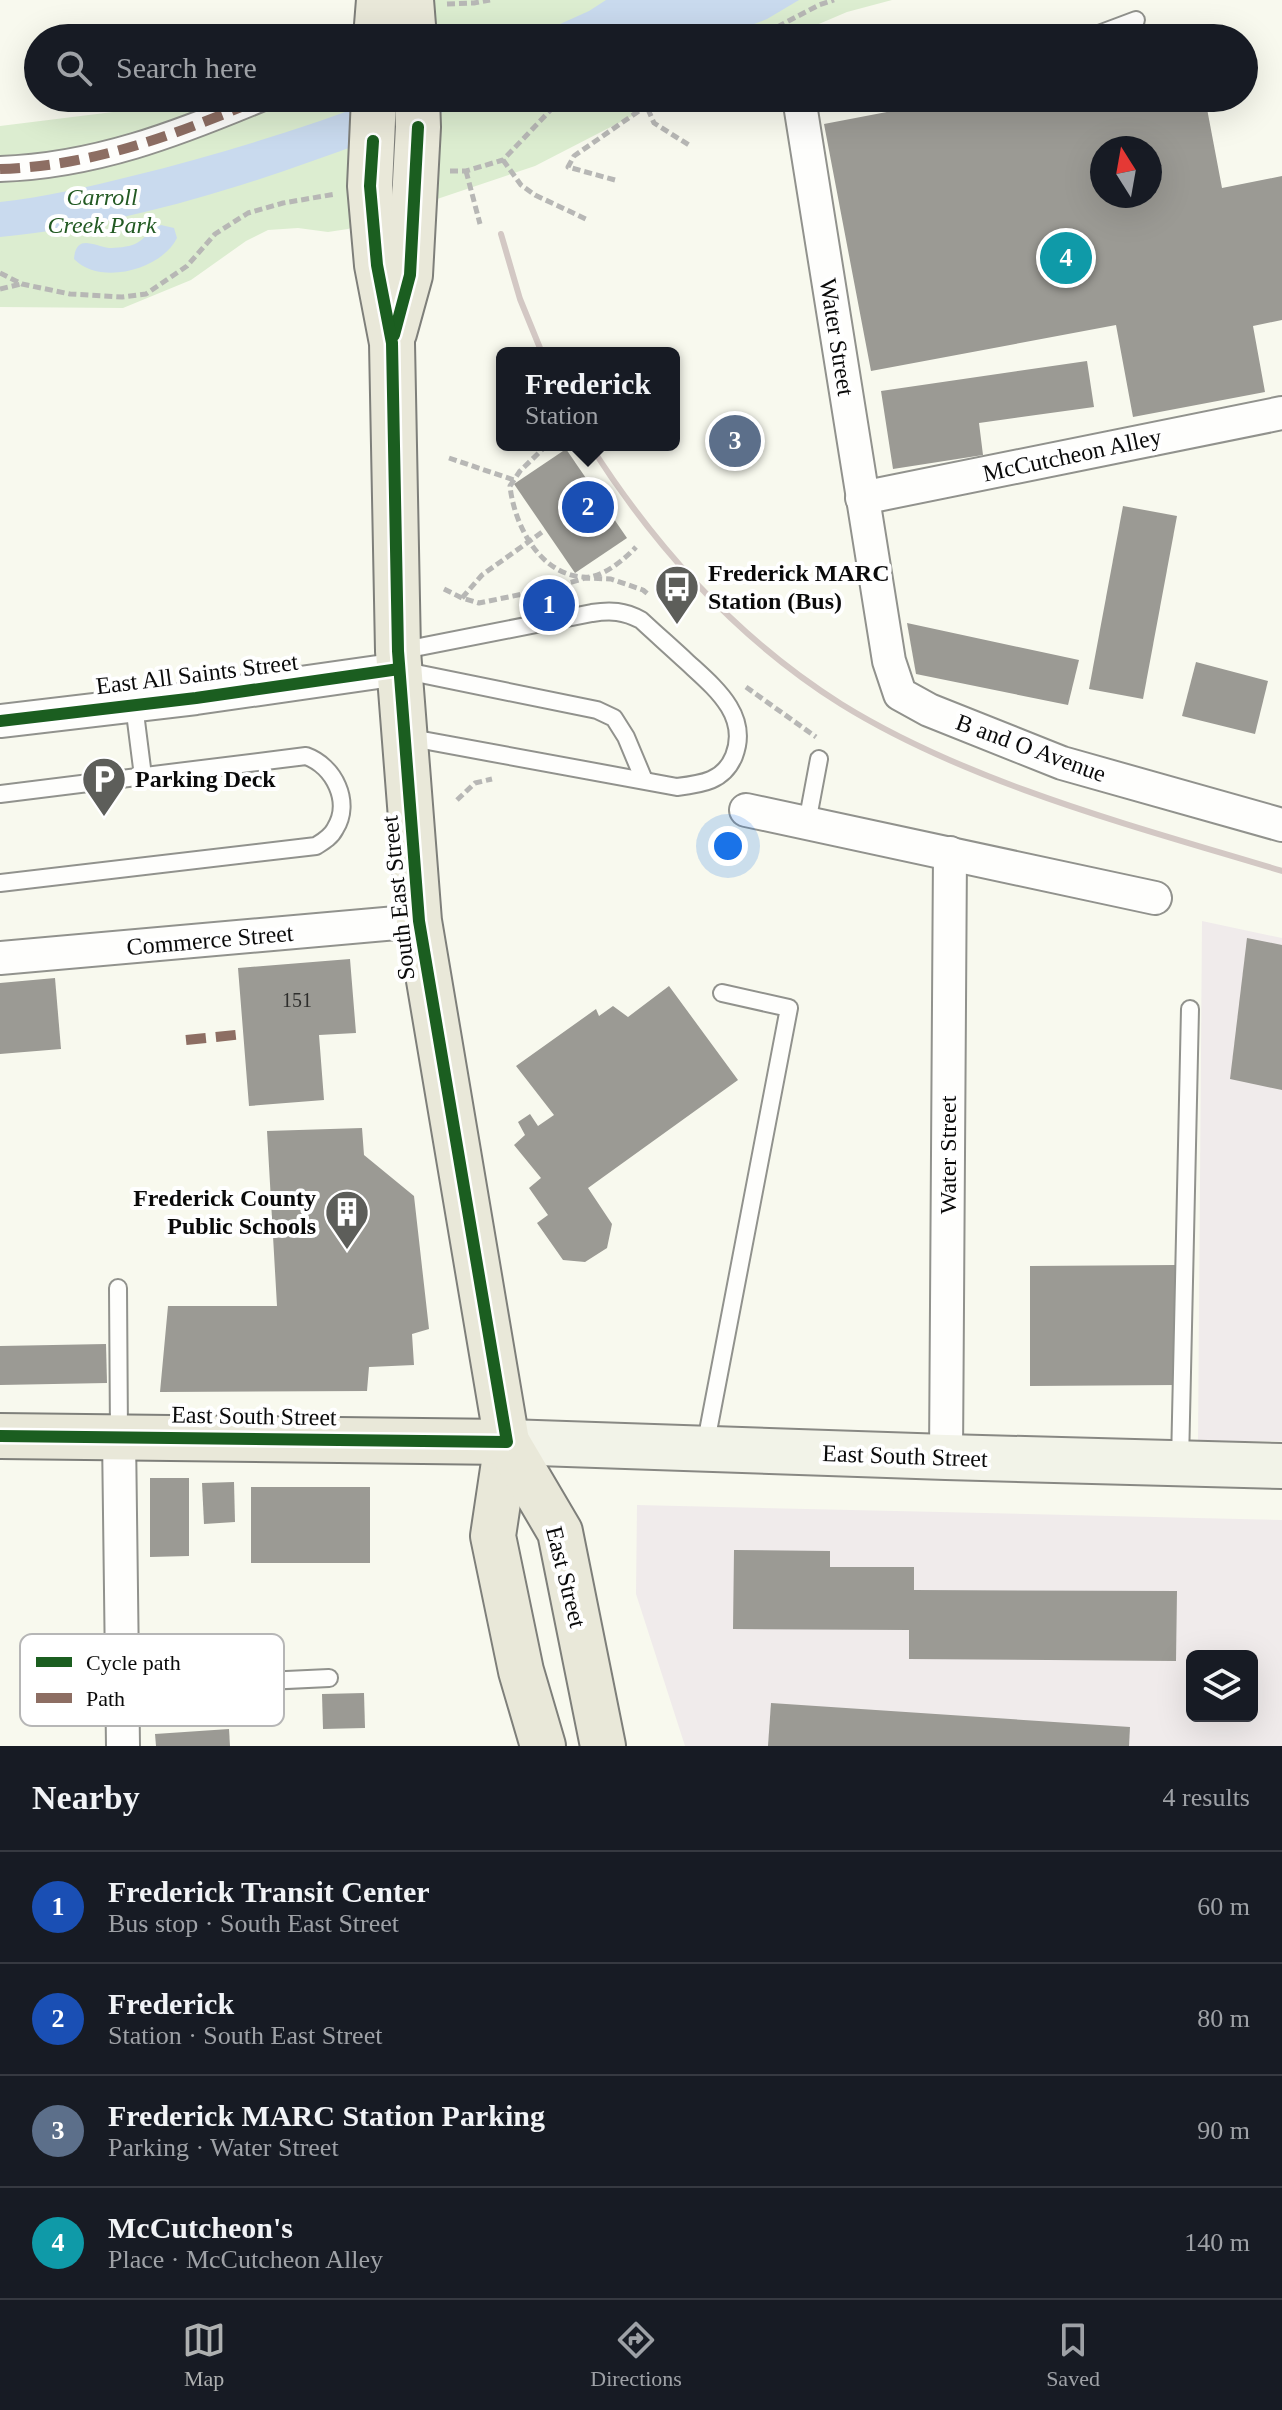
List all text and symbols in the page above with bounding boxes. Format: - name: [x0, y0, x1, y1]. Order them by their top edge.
- search box: [24, 24, 1258, 112]
- icon: search: [52, 46, 96, 90]
- text: Search here: [116, 51, 257, 84]
- north arrow: [1090, 136, 1162, 208]
- park label: Carroll Creek Park: [47, 184, 157, 238]
- pin: 4: [1040, 228, 1092, 288]
- street label: Water Street: [815, 276, 859, 398]
- popup: [496, 347, 680, 451]
- text: Frederick: [525, 367, 651, 400]
- text: Station: [525, 401, 599, 430]
- pin: 3: [709, 411, 761, 471]
- street label: McCutcheon Alley: [980, 423, 1164, 487]
- pin: 2: [562, 477, 614, 537]
- place label: Frederick MARC Station (Bus): [708, 560, 890, 614]
- bus stop icon: Frederick MARC Station (Bus): [653, 563, 701, 626]
- pin: 1: [523, 575, 575, 635]
- street label: East All Saints Street: [95, 649, 300, 699]
- street label: B and O Avenue: [953, 709, 1109, 787]
- parking icon: Parking Deck: [80, 755, 128, 818]
- place label: Parking Deck: [135, 766, 276, 792]
- street label: South East Street: [376, 814, 420, 982]
- your location: [708, 826, 748, 866]
- street label: Commerce Street: [126, 920, 295, 960]
- house number: 151: [282, 989, 312, 1011]
- street label: Water Street: [935, 1095, 961, 1214]
- place label: Frederick County Public Schools: [133, 1185, 316, 1239]
- building icon: Frederick County Public Schools: [323, 1188, 371, 1251]
- street label: East South Street: [171, 1402, 337, 1430]
- street label: East South Street: [822, 1440, 988, 1472]
- street label: East Street: [541, 1524, 591, 1631]
- legend: [20, 1634, 284, 1726]
- text: Cycle path: [86, 1650, 181, 1675]
- map controls: [1186, 1650, 1258, 1722]
- button: layers: [1186, 1650, 1258, 1722]
- text: Path: [86, 1686, 125, 1711]
- text: Nearby: [32, 1779, 140, 1816]
- text: 4 results: [1163, 1783, 1250, 1812]
- text: Frederick Transit Center: [108, 1875, 430, 1908]
- text: 1: [52, 1892, 65, 1921]
- text: 60 m: [1197, 1892, 1250, 1921]
- text: Bus stop · South East Street: [108, 1909, 399, 1938]
- text: Frederick: [108, 1987, 234, 2020]
- text: 2: [52, 2004, 65, 2033]
- text: 80 m: [1197, 2004, 1250, 2033]
- text: Station · South East Street: [108, 2021, 382, 2050]
- text: Frederick MARC Station Parking: [108, 2099, 545, 2132]
- text: 3: [52, 2116, 65, 2145]
- text: 90 m: [1197, 2116, 1250, 2145]
- text: Parking · Water Street: [108, 2133, 339, 2162]
- text: McCutcheon's: [108, 2211, 293, 2244]
- text: 4: [52, 2228, 65, 2257]
- text: 140 m: [1184, 2228, 1250, 2257]
- text: Place · McCutcheon Alley: [108, 2245, 383, 2274]
- tab: Map: [182, 2318, 226, 2392]
- tab: Directions: [590, 2318, 682, 2392]
- tab: Saved: [1046, 2318, 1100, 2392]

